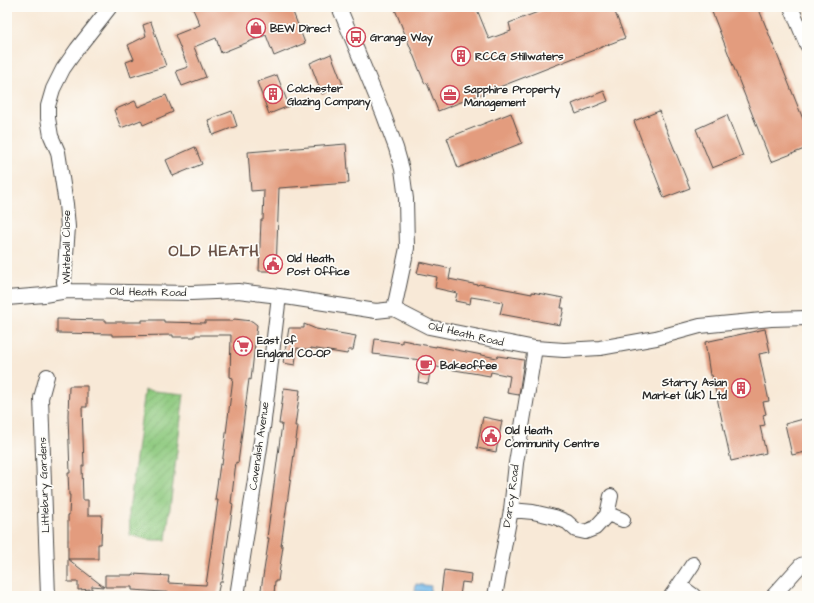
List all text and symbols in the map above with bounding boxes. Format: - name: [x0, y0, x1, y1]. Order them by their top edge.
- shop icon: BEW Direct: [245, 17, 267, 39]
- place label: BEW Direct: [270, 21, 332, 36]
- bus stop icon: Grange Way: [345, 26, 367, 48]
- place label: Grange Way: [370, 30, 434, 47]
- building icon: RCCG Stillwaters: [450, 45, 472, 67]
- place label: RCCG Stillwaters: [475, 49, 564, 64]
- place label: Colchester Glazing Company: [287, 81, 371, 111]
- place label: Sapphire Property Management: [463, 82, 561, 112]
- building icon: Colchester Glazing Company: [262, 83, 284, 105]
- office icon: Sapphire Property Management: [439, 84, 461, 106]
- street label: Whitehall Close: [59, 210, 74, 284]
- district label: OLD HEATH: [168, 241, 260, 262]
- place label: Old Heath Post Office: [287, 251, 350, 279]
- public building icon: Old Heath Post Office: [262, 253, 284, 275]
- street label: Old Heath Road: [109, 284, 187, 300]
- street label: Old Heath Road: [427, 318, 506, 350]
- place label: East of England CO-OP: [257, 333, 331, 363]
- supermarket icon: East of England CO-OP: [232, 335, 254, 357]
- cafe icon: Bakeoffee: [415, 354, 437, 376]
- place label: Bakeoffee: [440, 358, 497, 373]
- place label: Starry Asian Market (UK) Ltd: [643, 375, 727, 403]
- building icon: Starry Asian Market (UK) Ltd: [730, 377, 752, 399]
- street label: Cavendish Avenue: [245, 401, 273, 491]
- place label: Old Heath Community Centre: [505, 423, 599, 453]
- public building icon: Old Heath Community Centre: [480, 425, 502, 447]
- street label: Littlebury Gardens: [35, 436, 54, 533]
- street label: D'arcy Road: [499, 463, 524, 529]

